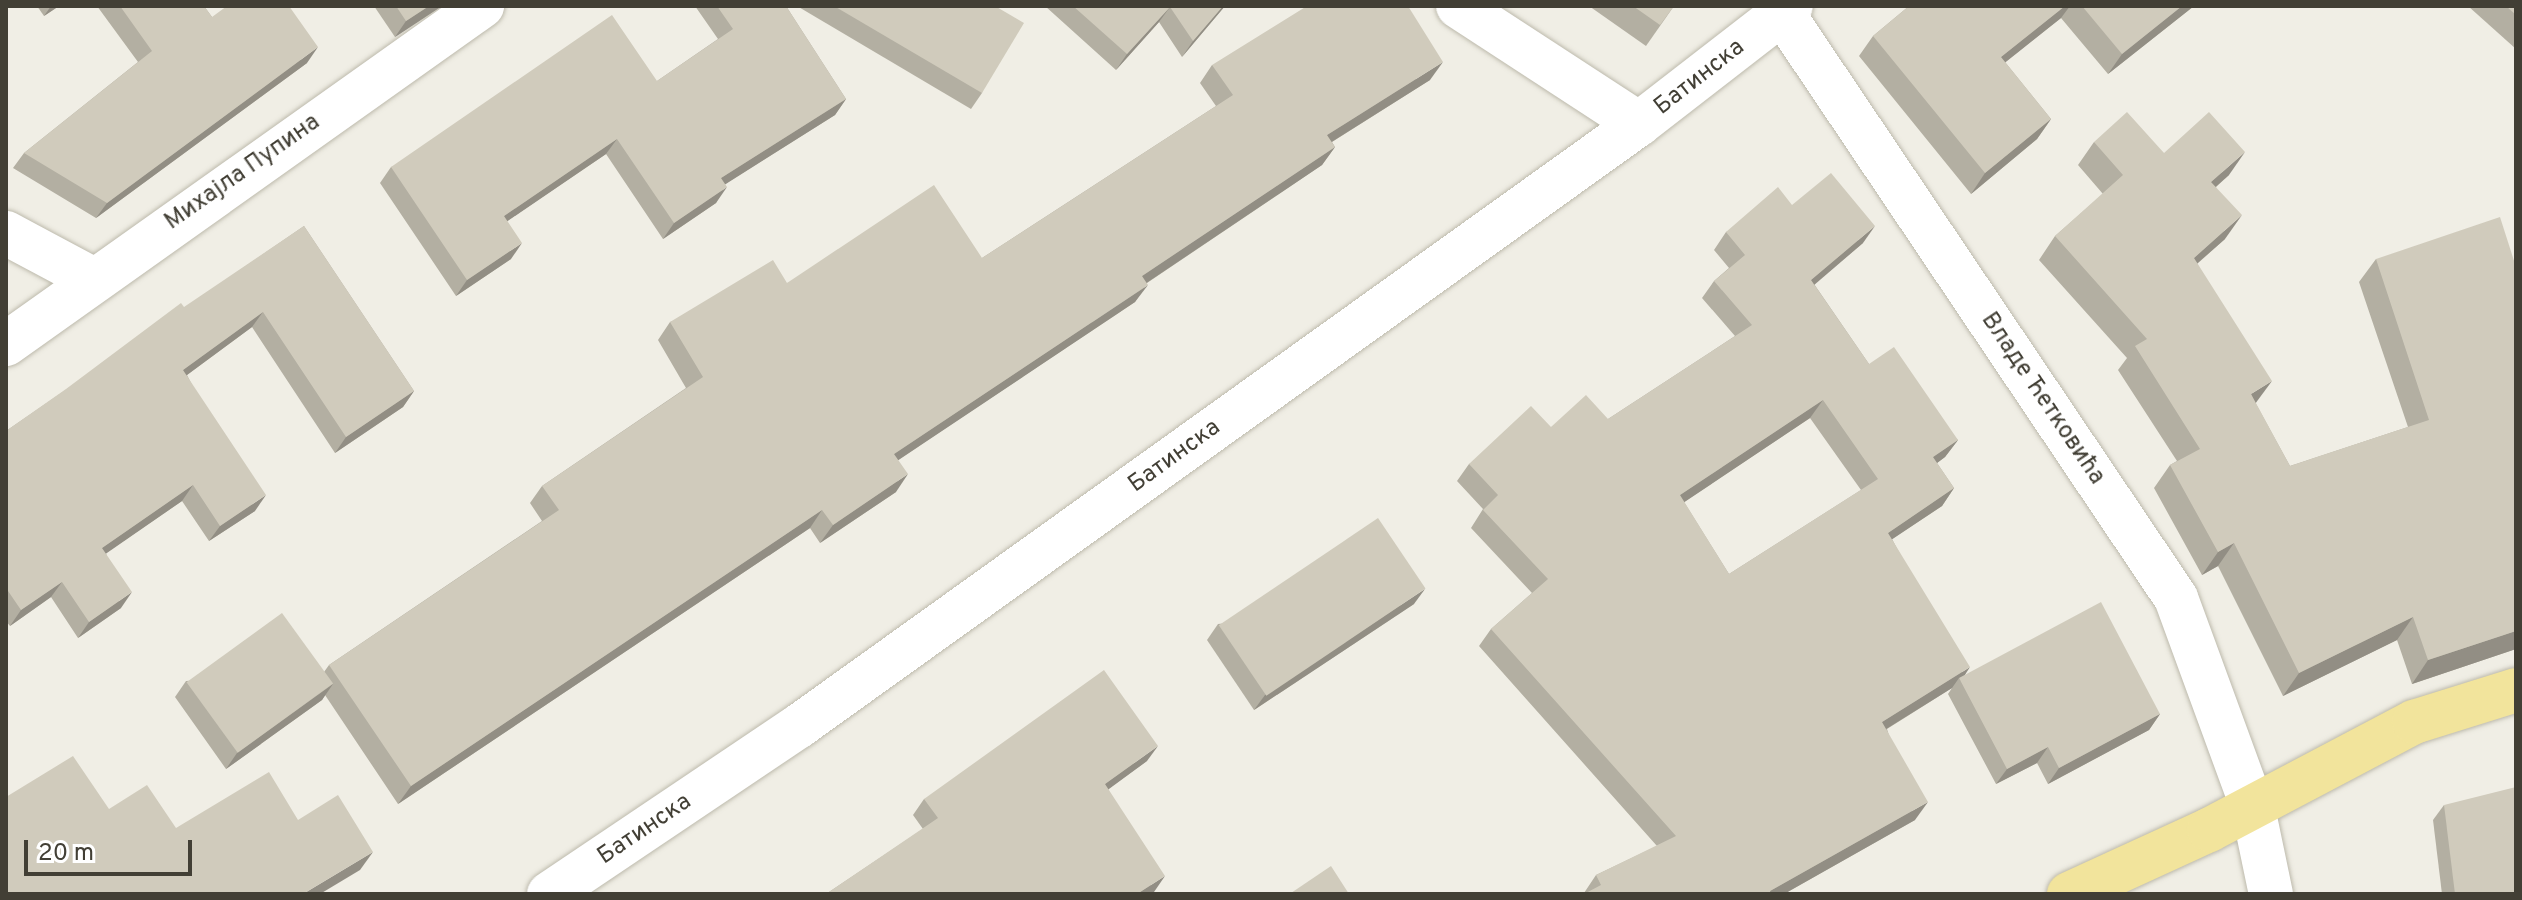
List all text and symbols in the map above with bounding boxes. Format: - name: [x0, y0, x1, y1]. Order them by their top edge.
- street label: Батинска: [1649, 34, 1751, 122]
- street label: Михајла Пупина: [160, 109, 326, 237]
- street label: Владе Ћетковића: [1974, 307, 2110, 491]
- street label: Батинска: [1123, 414, 1227, 500]
- street label: Батинска: [593, 788, 697, 872]
- scale bar: [28, 824, 196, 874]
- text: 20 m: [38, 839, 94, 869]

